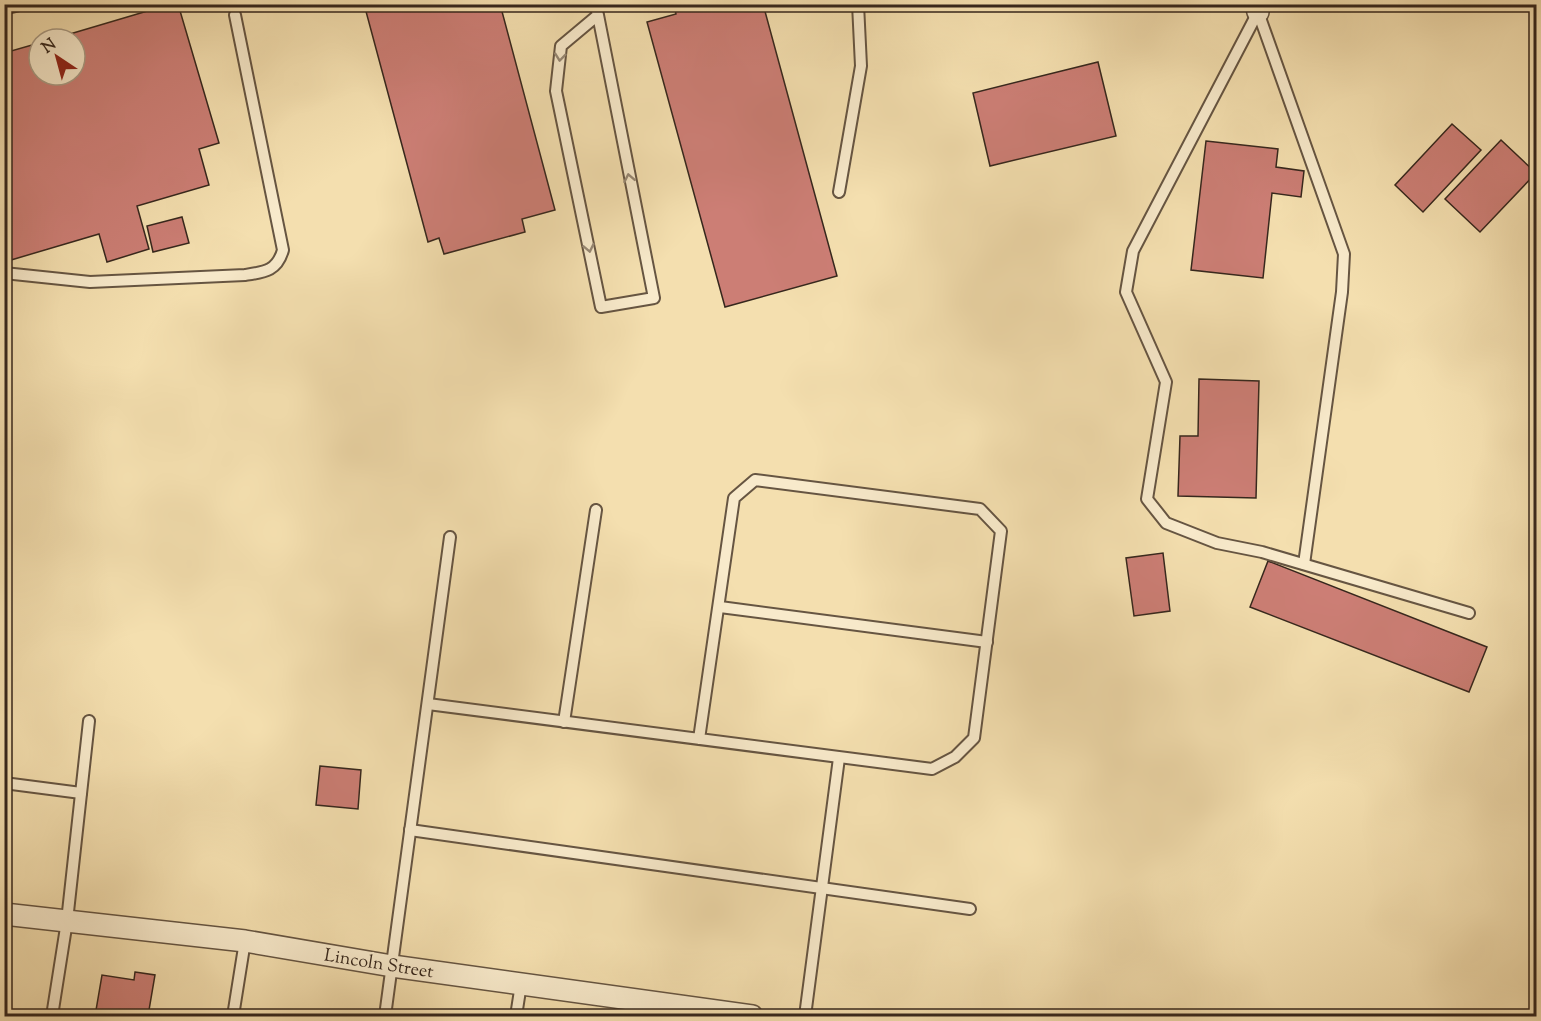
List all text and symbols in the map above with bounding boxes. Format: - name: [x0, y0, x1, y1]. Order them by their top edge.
- north arrow: [27, 27, 87, 87]
- text: N: [38, 34, 62, 60]
- one-way arrow: [554, 52, 567, 61]
- one-way arrow: [623, 173, 636, 183]
- one-way arrow: [582, 243, 595, 253]
- street label: Lincoln Street: [322, 944, 435, 986]

